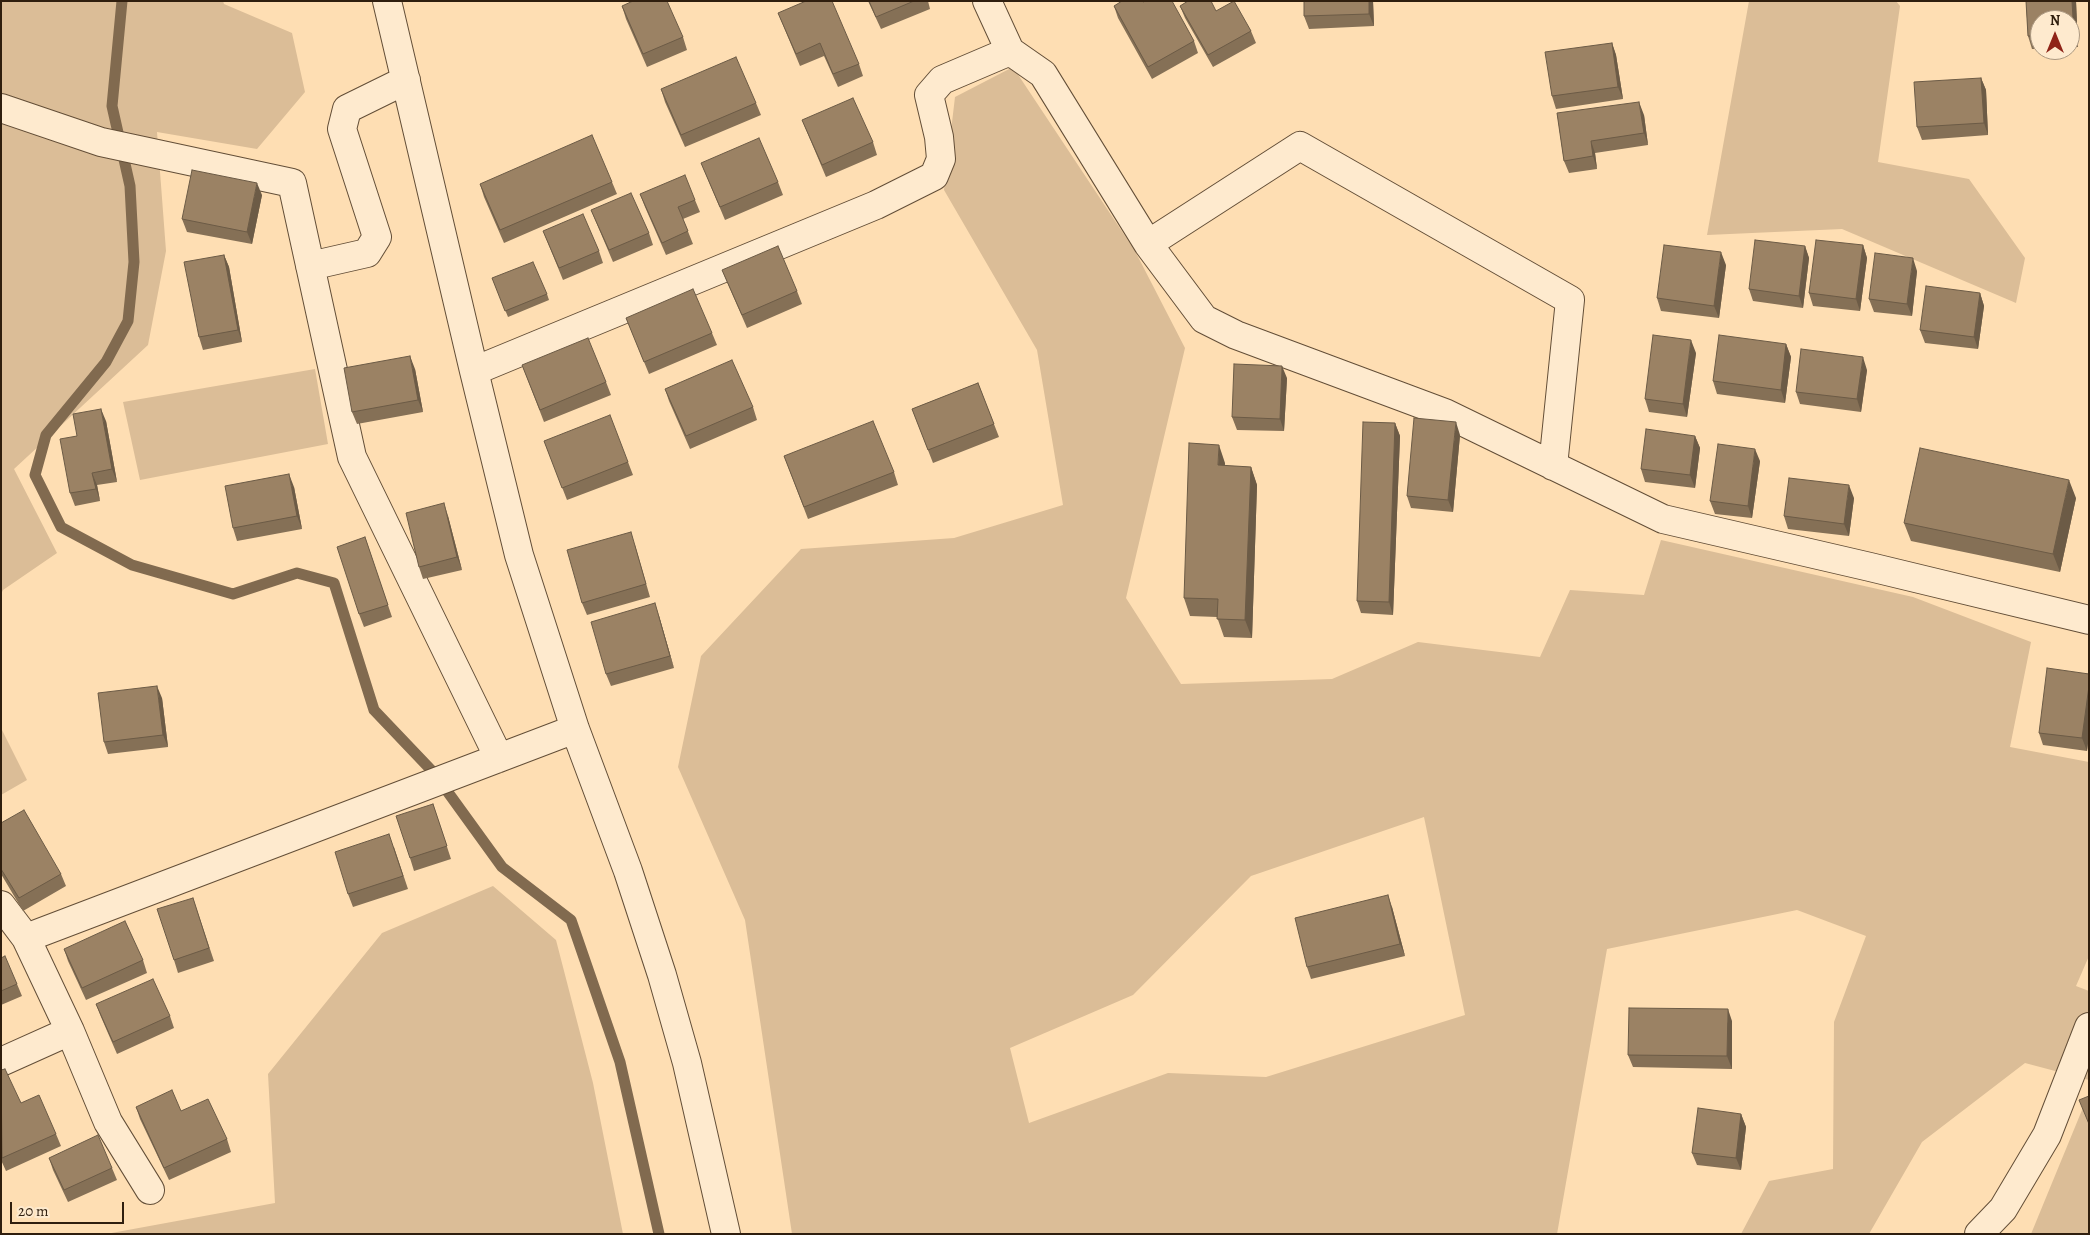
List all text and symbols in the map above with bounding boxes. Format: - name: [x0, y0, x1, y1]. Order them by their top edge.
- north arrow: [2030, 10, 2080, 60]
- text: N: [2050, 11, 2060, 30]
- scale bar: [12, 1192, 126, 1224]
- text: 20 m: [18, 1201, 49, 1221]

